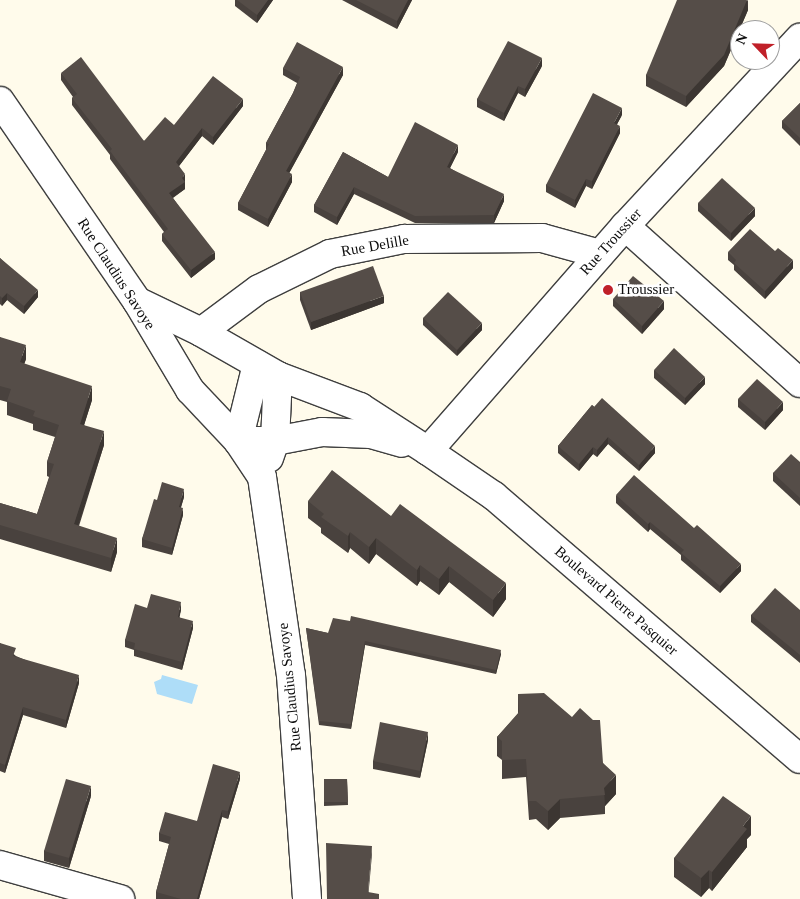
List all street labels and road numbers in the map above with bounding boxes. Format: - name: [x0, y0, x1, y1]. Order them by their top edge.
- street label: Rue Troussier: [576, 205, 646, 279]
- street label: Rue Claudius Savoye: [73, 215, 159, 333]
- street label: Rue Delille: [340, 231, 410, 261]
- street label: Boulevard Pierre Pasquier: [551, 543, 681, 659]
- street label: Rue Claudius Savoye: [274, 622, 306, 752]

